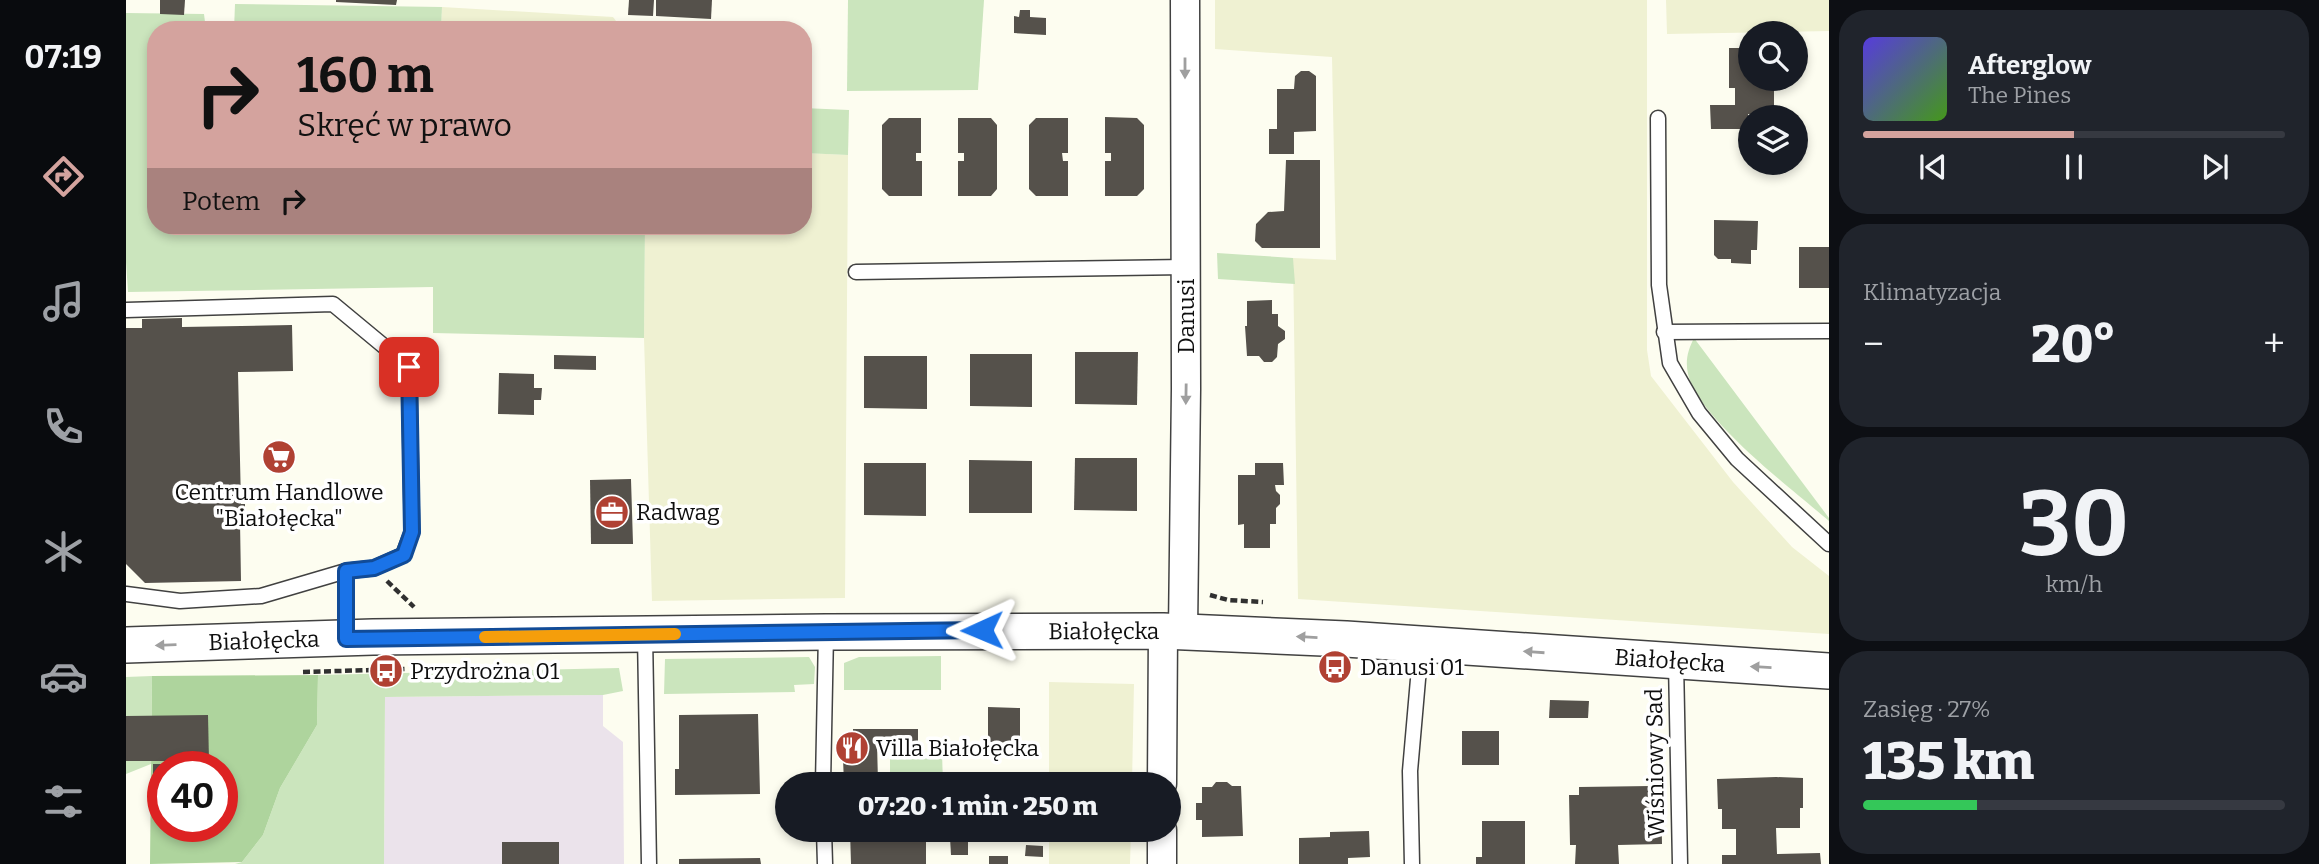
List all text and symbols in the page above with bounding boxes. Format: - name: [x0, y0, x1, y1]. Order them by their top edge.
- map controls: [1738, 21, 1808, 175]
- button: search: [1738, 21, 1808, 91]
- text: 07:19: [24, 38, 102, 76]
- text: 160 m: [297, 46, 434, 105]
- icon: right: [182, 49, 273, 140]
- text: Afterglow: [1968, 50, 2091, 81]
- one-way arrow: [1179, 57, 1191, 79]
- text: The Pines: [1968, 81, 2071, 109]
- button: layers: [1738, 105, 1808, 175]
- text: Skręć w prawo: [297, 106, 512, 144]
- icon: previous: [1914, 148, 1952, 186]
- icon: pause: [2055, 148, 2093, 186]
- icon: next: [2196, 148, 2234, 186]
- icon: directions: [39, 152, 88, 201]
- icon: right: [274, 182, 312, 220]
- text: Potem: [182, 186, 260, 217]
- icon: music: [39, 277, 88, 326]
- street label: Danusi: [1172, 278, 1200, 354]
- text: Klimatyzacja: [1863, 278, 2001, 306]
- text: 20°: [2031, 313, 2116, 376]
- text: −: [1863, 321, 1884, 367]
- text: +: [2263, 321, 2285, 367]
- pin: [379, 337, 439, 397]
- icon: arrive: [390, 348, 428, 386]
- one-way arrow: [1180, 383, 1192, 405]
- icon: phone: [39, 402, 88, 451]
- supermarket icon: Centrum Handlowe "Białołęcka": [260, 438, 298, 476]
- text: 30: [2019, 470, 2129, 579]
- place label: Centrum Handlowe "Białołęcka": [174, 478, 384, 532]
- office icon: Radwag: [593, 493, 631, 531]
- place label: Radwag: [636, 498, 720, 526]
- icon: climate: [39, 527, 88, 576]
- text: km/h: [2046, 570, 2102, 598]
- position arrow: [945, 593, 1019, 667]
- street label: Białołęcka: [1048, 617, 1160, 645]
- street label: Białołęcka: [208, 625, 320, 656]
- one-way arrow: [1296, 631, 1318, 642]
- one-way arrow: [155, 639, 177, 651]
- street label: Białołęcka: [1614, 643, 1727, 678]
- one-way arrow: [1523, 646, 1545, 657]
- bus stop icon: Danusi 01: [1316, 648, 1354, 686]
- icon: car: [39, 652, 88, 701]
- bus stop icon: Przydrożna 01: [367, 652, 405, 690]
- place label: Danusi 01: [1360, 653, 1465, 681]
- place label: Przydrożna 01: [410, 657, 560, 685]
- one-way arrow: [1750, 661, 1772, 672]
- street label: Wiśniowy Sad: [1640, 687, 1670, 838]
- text: Zasięg · 27%: [1863, 695, 1990, 723]
- restaurant icon: Villa Białołęcka: [833, 729, 871, 767]
- text: 135 km: [1863, 730, 2034, 793]
- place label: Villa Białołęcka: [876, 734, 1039, 762]
- speed limit sign: 40: [147, 751, 238, 842]
- icon: filters: [39, 777, 88, 826]
- text: 07:20 · 1 min · 250 m: [858, 791, 1098, 822]

